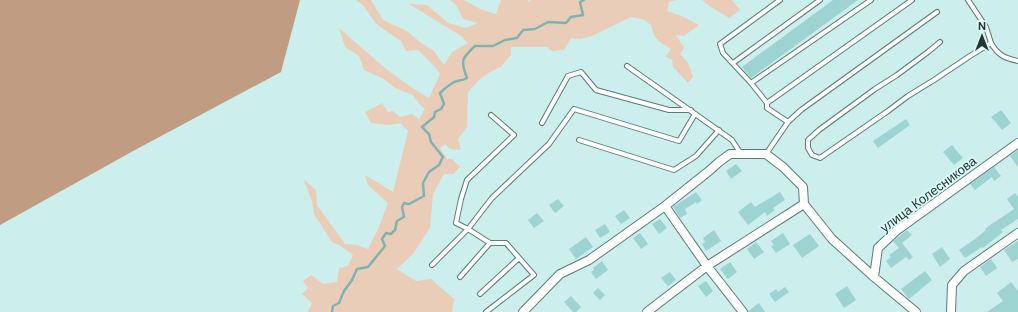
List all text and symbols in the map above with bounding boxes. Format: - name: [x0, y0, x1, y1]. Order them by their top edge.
- north arrow: [962, 16, 1002, 56]
- text: N: [978, 19, 986, 33]
- street label: улица Колесникова: [877, 152, 981, 236]

